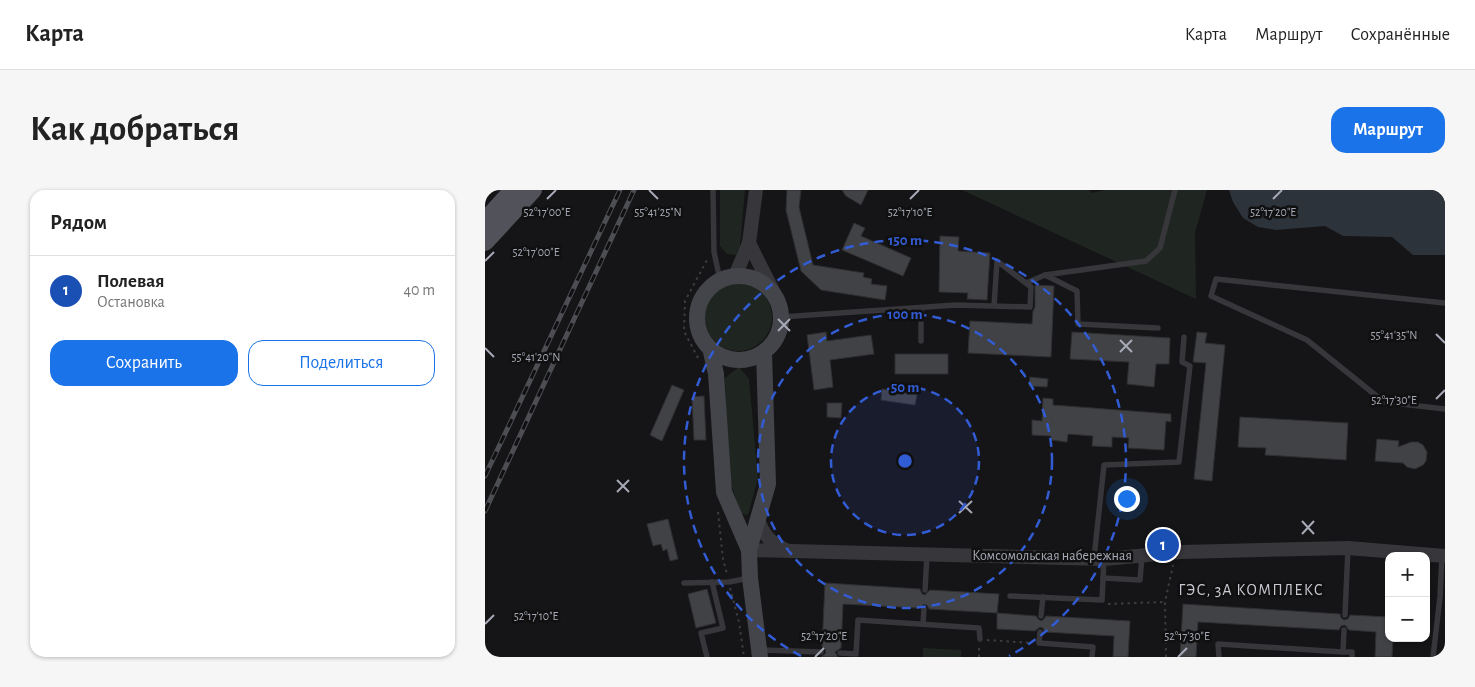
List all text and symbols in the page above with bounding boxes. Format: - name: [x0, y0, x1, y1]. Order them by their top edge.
- text: Карта: [25, 22, 84, 46]
- text: Карта: [1185, 26, 1227, 44]
- text: Маршрут: [1255, 26, 1323, 44]
- text: Сохранённые: [1351, 26, 1450, 44]
- button: Маршрут: [1331, 107, 1445, 153]
- text: Как добраться: [30, 112, 239, 147]
- text: 52°17'00"E: [524, 206, 571, 218]
- text: 55°41'25"N: [634, 206, 682, 218]
- text: 52°17'10"E: [888, 206, 933, 218]
- text: 52°17'20"E: [1250, 206, 1296, 218]
- text: Рядом: [50, 212, 107, 233]
- text: 150 m: [888, 233, 922, 248]
- text: 52°17'00"E: [513, 246, 560, 258]
- text: Полевая: [97, 272, 164, 291]
- text: 1: [63, 282, 69, 298]
- text: 40 m: [403, 282, 435, 298]
- text: Остановка: [97, 294, 165, 310]
- text: 100 m: [887, 307, 923, 322]
- text: 55°41'35"N: [1371, 329, 1417, 341]
- button: Сохранить: [50, 340, 238, 386]
- button: Поделиться: [248, 340, 435, 386]
- text: 55°41'20"N: [512, 351, 560, 363]
- text: 50 m: [891, 380, 919, 395]
- text: 52°17'30"E: [1371, 394, 1417, 406]
- centre of rings: [896, 452, 914, 470]
- your location: [1114, 486, 1140, 512]
- pin: 1: [1147, 526, 1179, 564]
- street label: Комсомольская набережная: [972, 549, 1132, 563]
- map controls: [1385, 552, 1430, 642]
- button: +: [1385, 552, 1430, 597]
- district label: ГЭС, 3А КОМПЛЕКС: [1178, 582, 1324, 598]
- button: −: [1385, 597, 1430, 642]
- text: 52°17'10"E: [514, 610, 559, 622]
- text: 52°17'20"E: [801, 630, 847, 642]
- text: 52°17'30"E: [1164, 630, 1210, 642]

